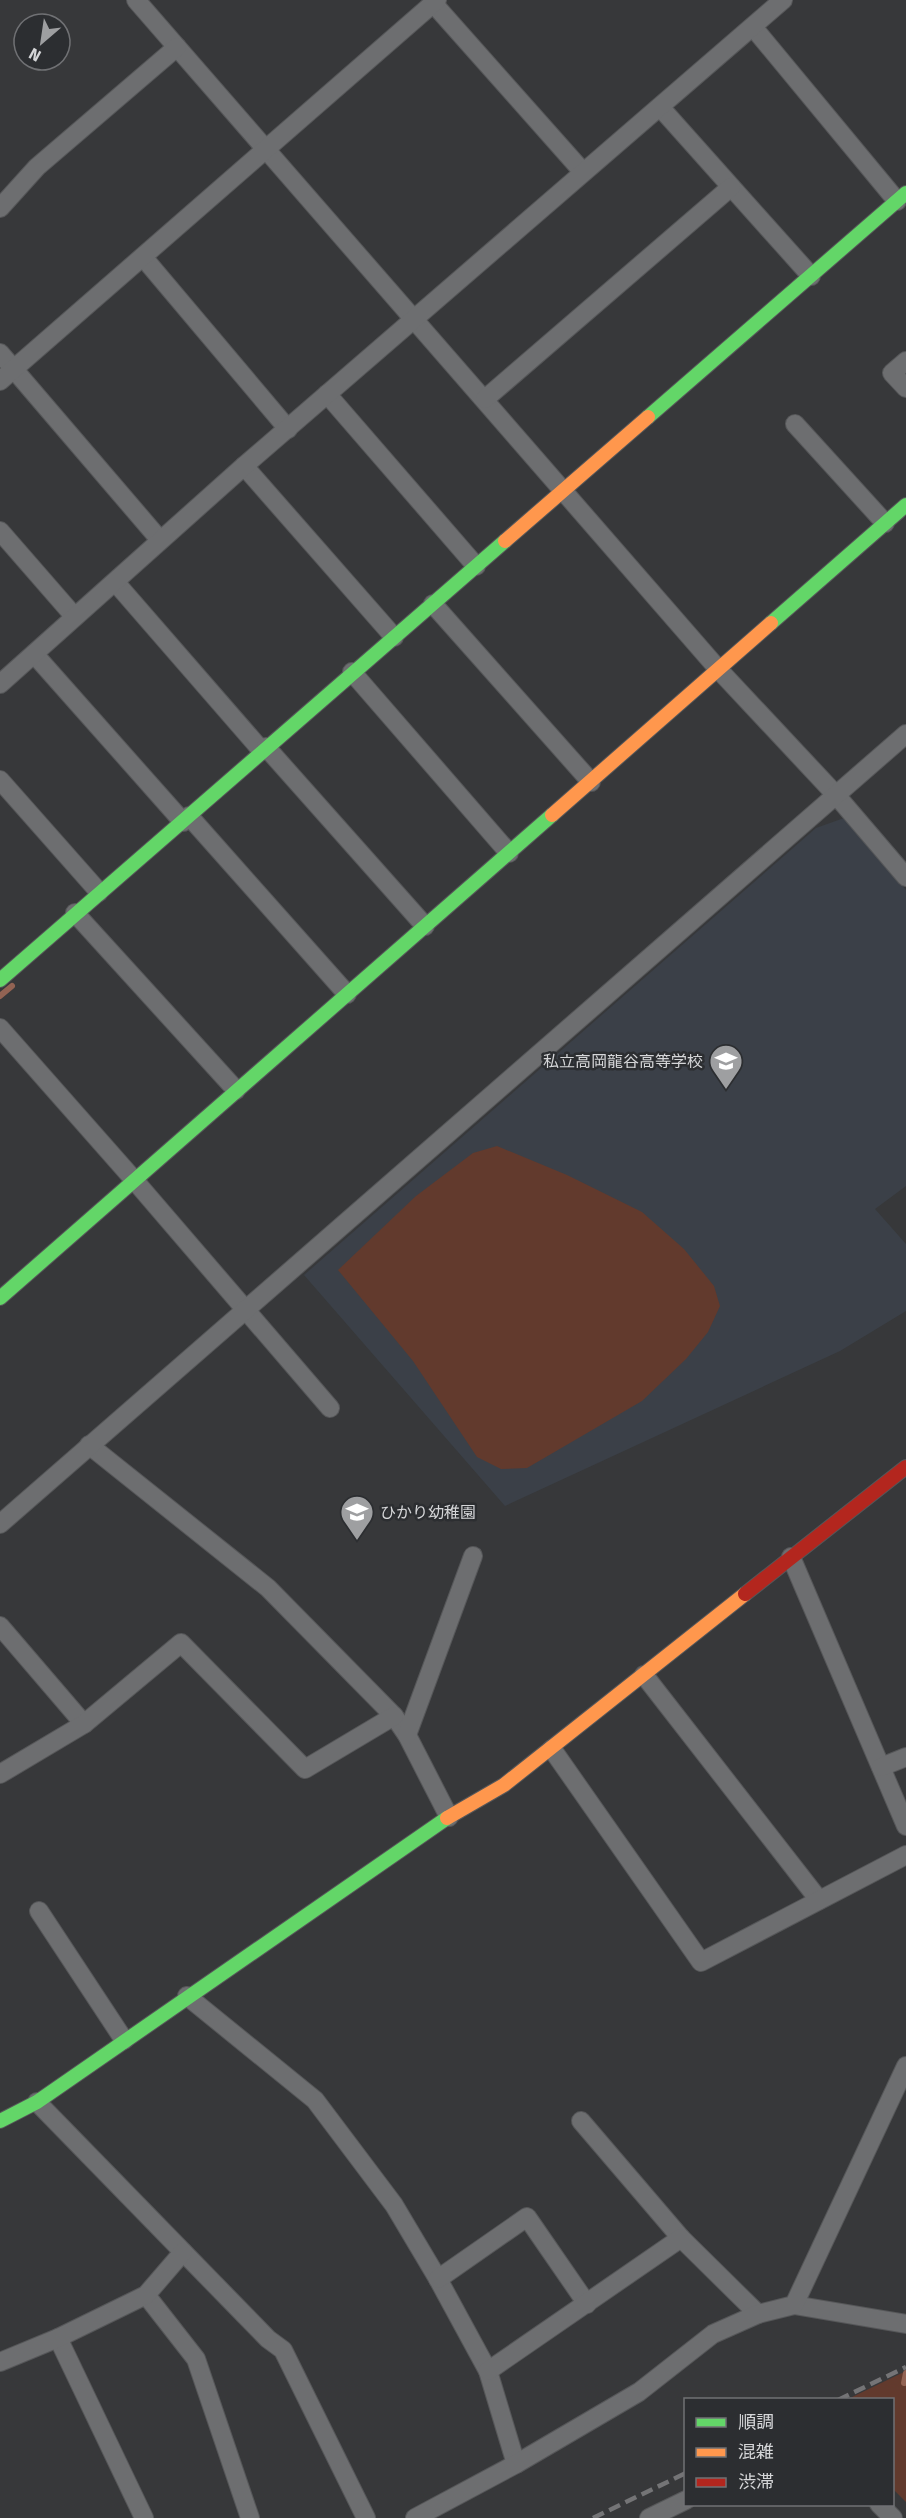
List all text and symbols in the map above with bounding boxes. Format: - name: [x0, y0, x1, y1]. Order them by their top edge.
- north arrow: [12, 12, 72, 72]
- text: N: [26, 44, 44, 66]
- school or university icon: 私立高岡龍谷高等学校: [708, 1043, 744, 1090]
- place label: 私立高岡龍谷高等学校: [543, 1052, 703, 1071]
- school or university icon: ひかり幼稚園: [339, 1494, 375, 1541]
- place label: ひかり幼稚園: [380, 1503, 476, 1522]
- legend: [684, 2398, 894, 2506]
- text: 順調: [738, 2411, 774, 2433]
- text: 混雑: [738, 2441, 774, 2463]
- text: 渋滞: [738, 2471, 774, 2493]

